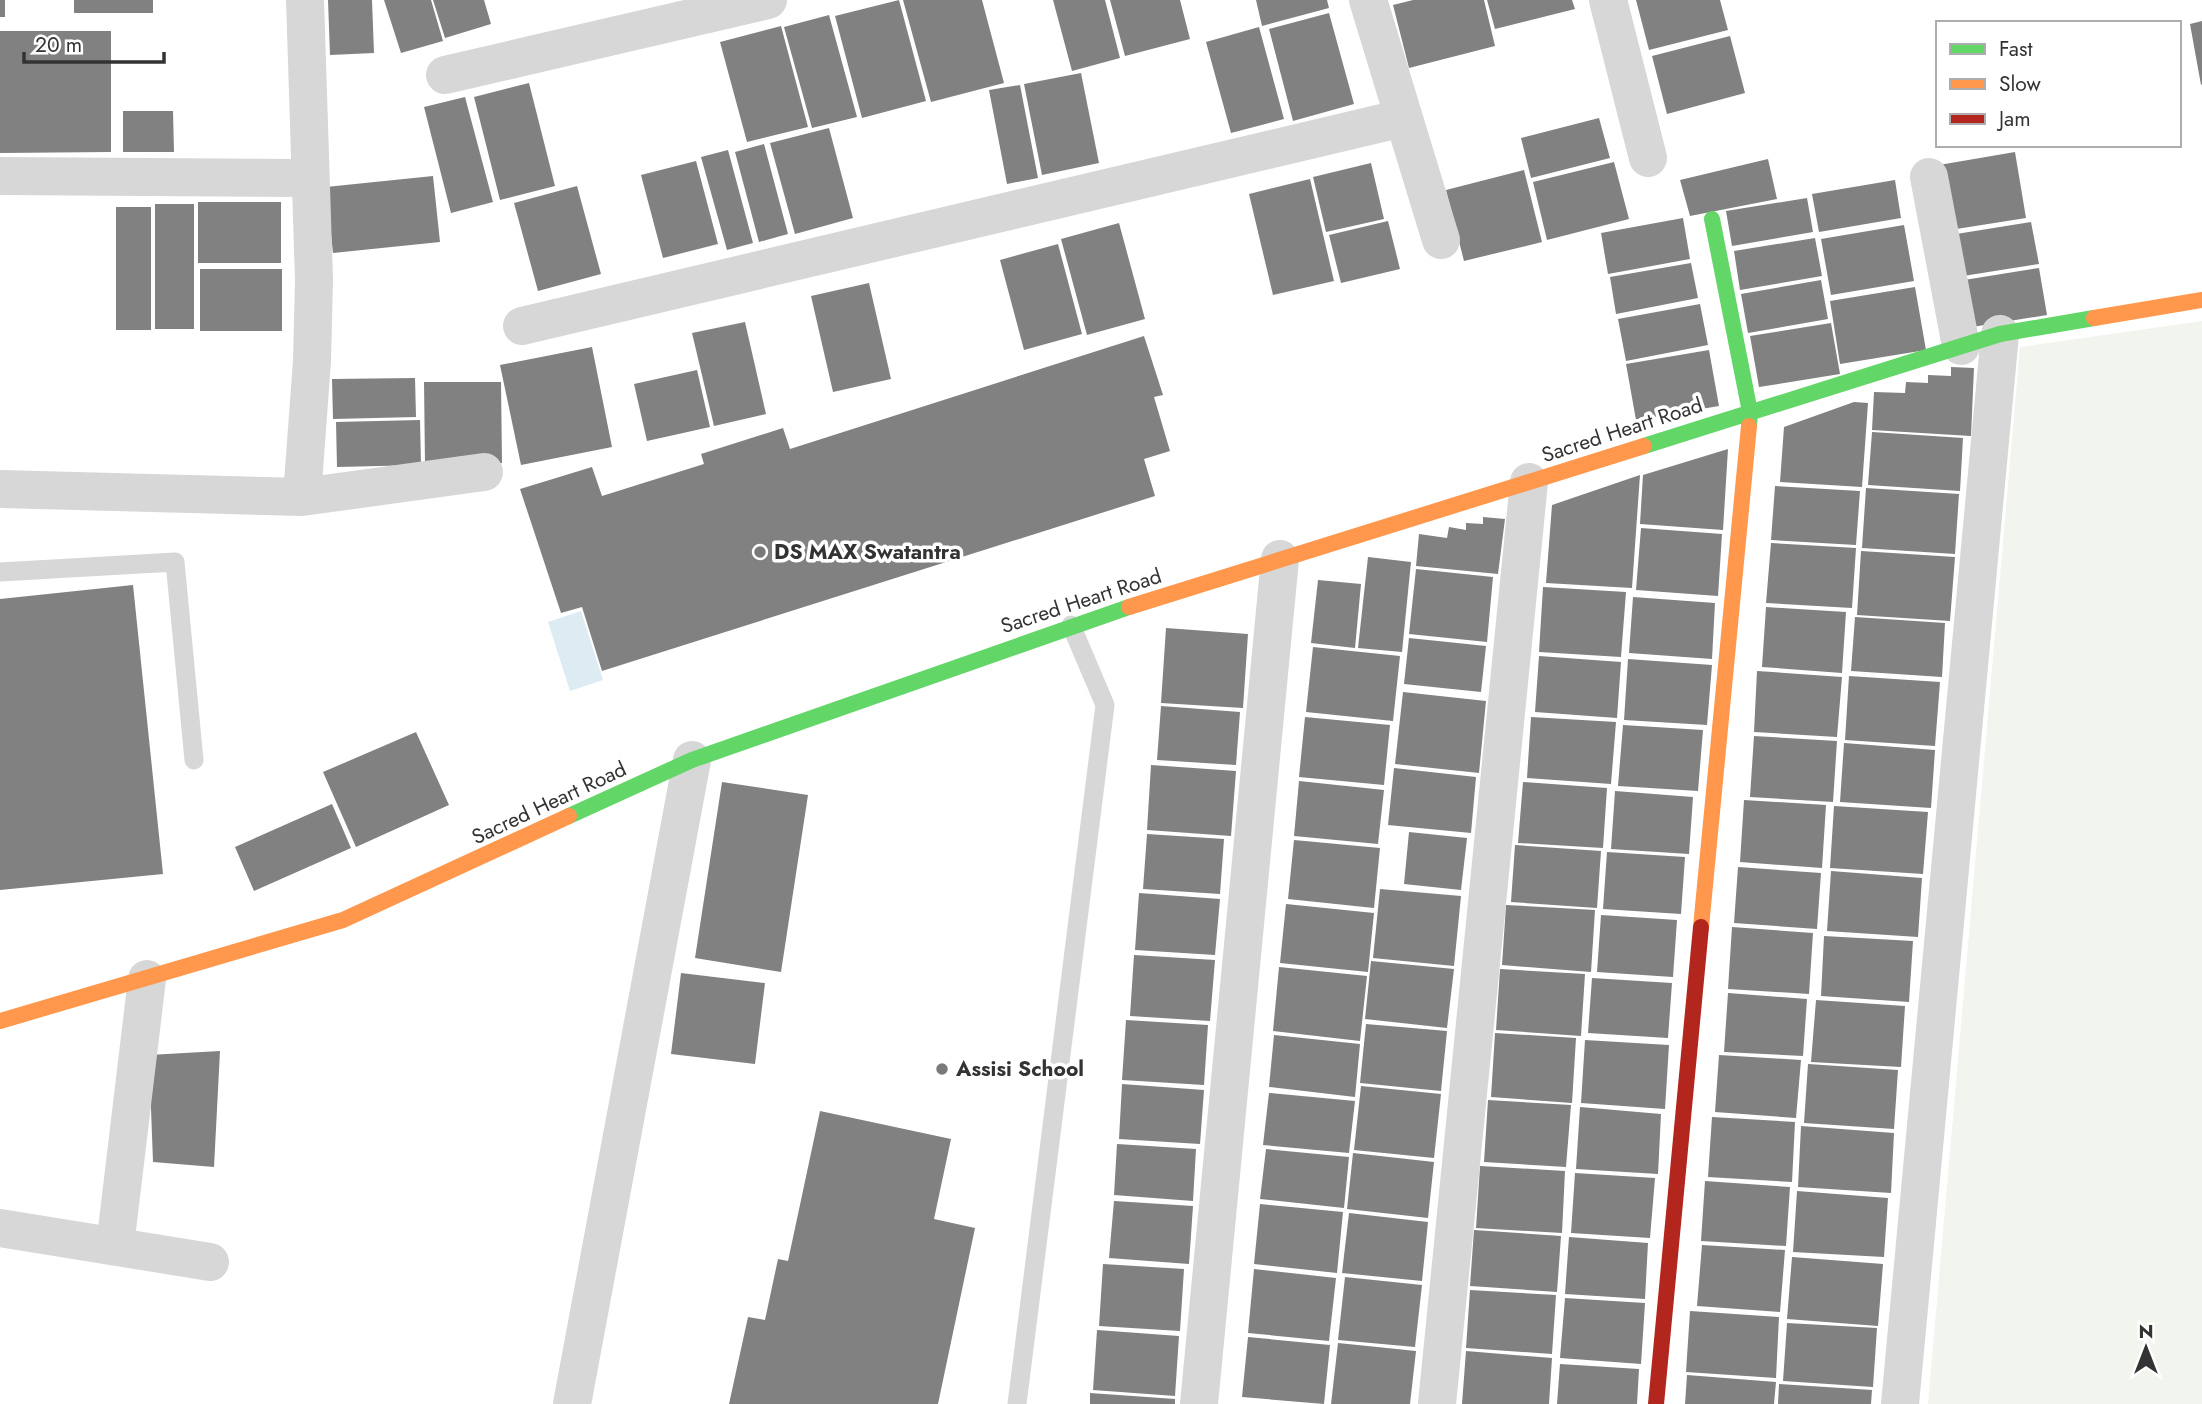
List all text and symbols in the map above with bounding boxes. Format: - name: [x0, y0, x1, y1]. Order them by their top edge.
- scale bar: [24, 21, 164, 65]
- legend: [1936, 21, 2181, 147]
- text: 20 m: [35, 30, 82, 60]
- text: Fast: [1999, 34, 2032, 64]
- text: Slow: [1999, 69, 2041, 99]
- text: Jam: [1996, 104, 2031, 134]
- street label: Sacred Heart Road: [1538, 390, 1706, 470]
- place label: DS MAX Swatantra: [774, 537, 961, 567]
- marker: DS MAX Swatantra: [752, 544, 768, 560]
- street label: Sacred Heart Road: [997, 561, 1165, 641]
- street label: Sacred Heart Road: [467, 754, 631, 852]
- place label: Assisi School: [955, 1054, 1084, 1084]
- marker: Assisi School: [934, 1061, 950, 1077]
- north arrow: [2111, 1313, 2181, 1383]
- text: N: [2138, 1318, 2154, 1345]

